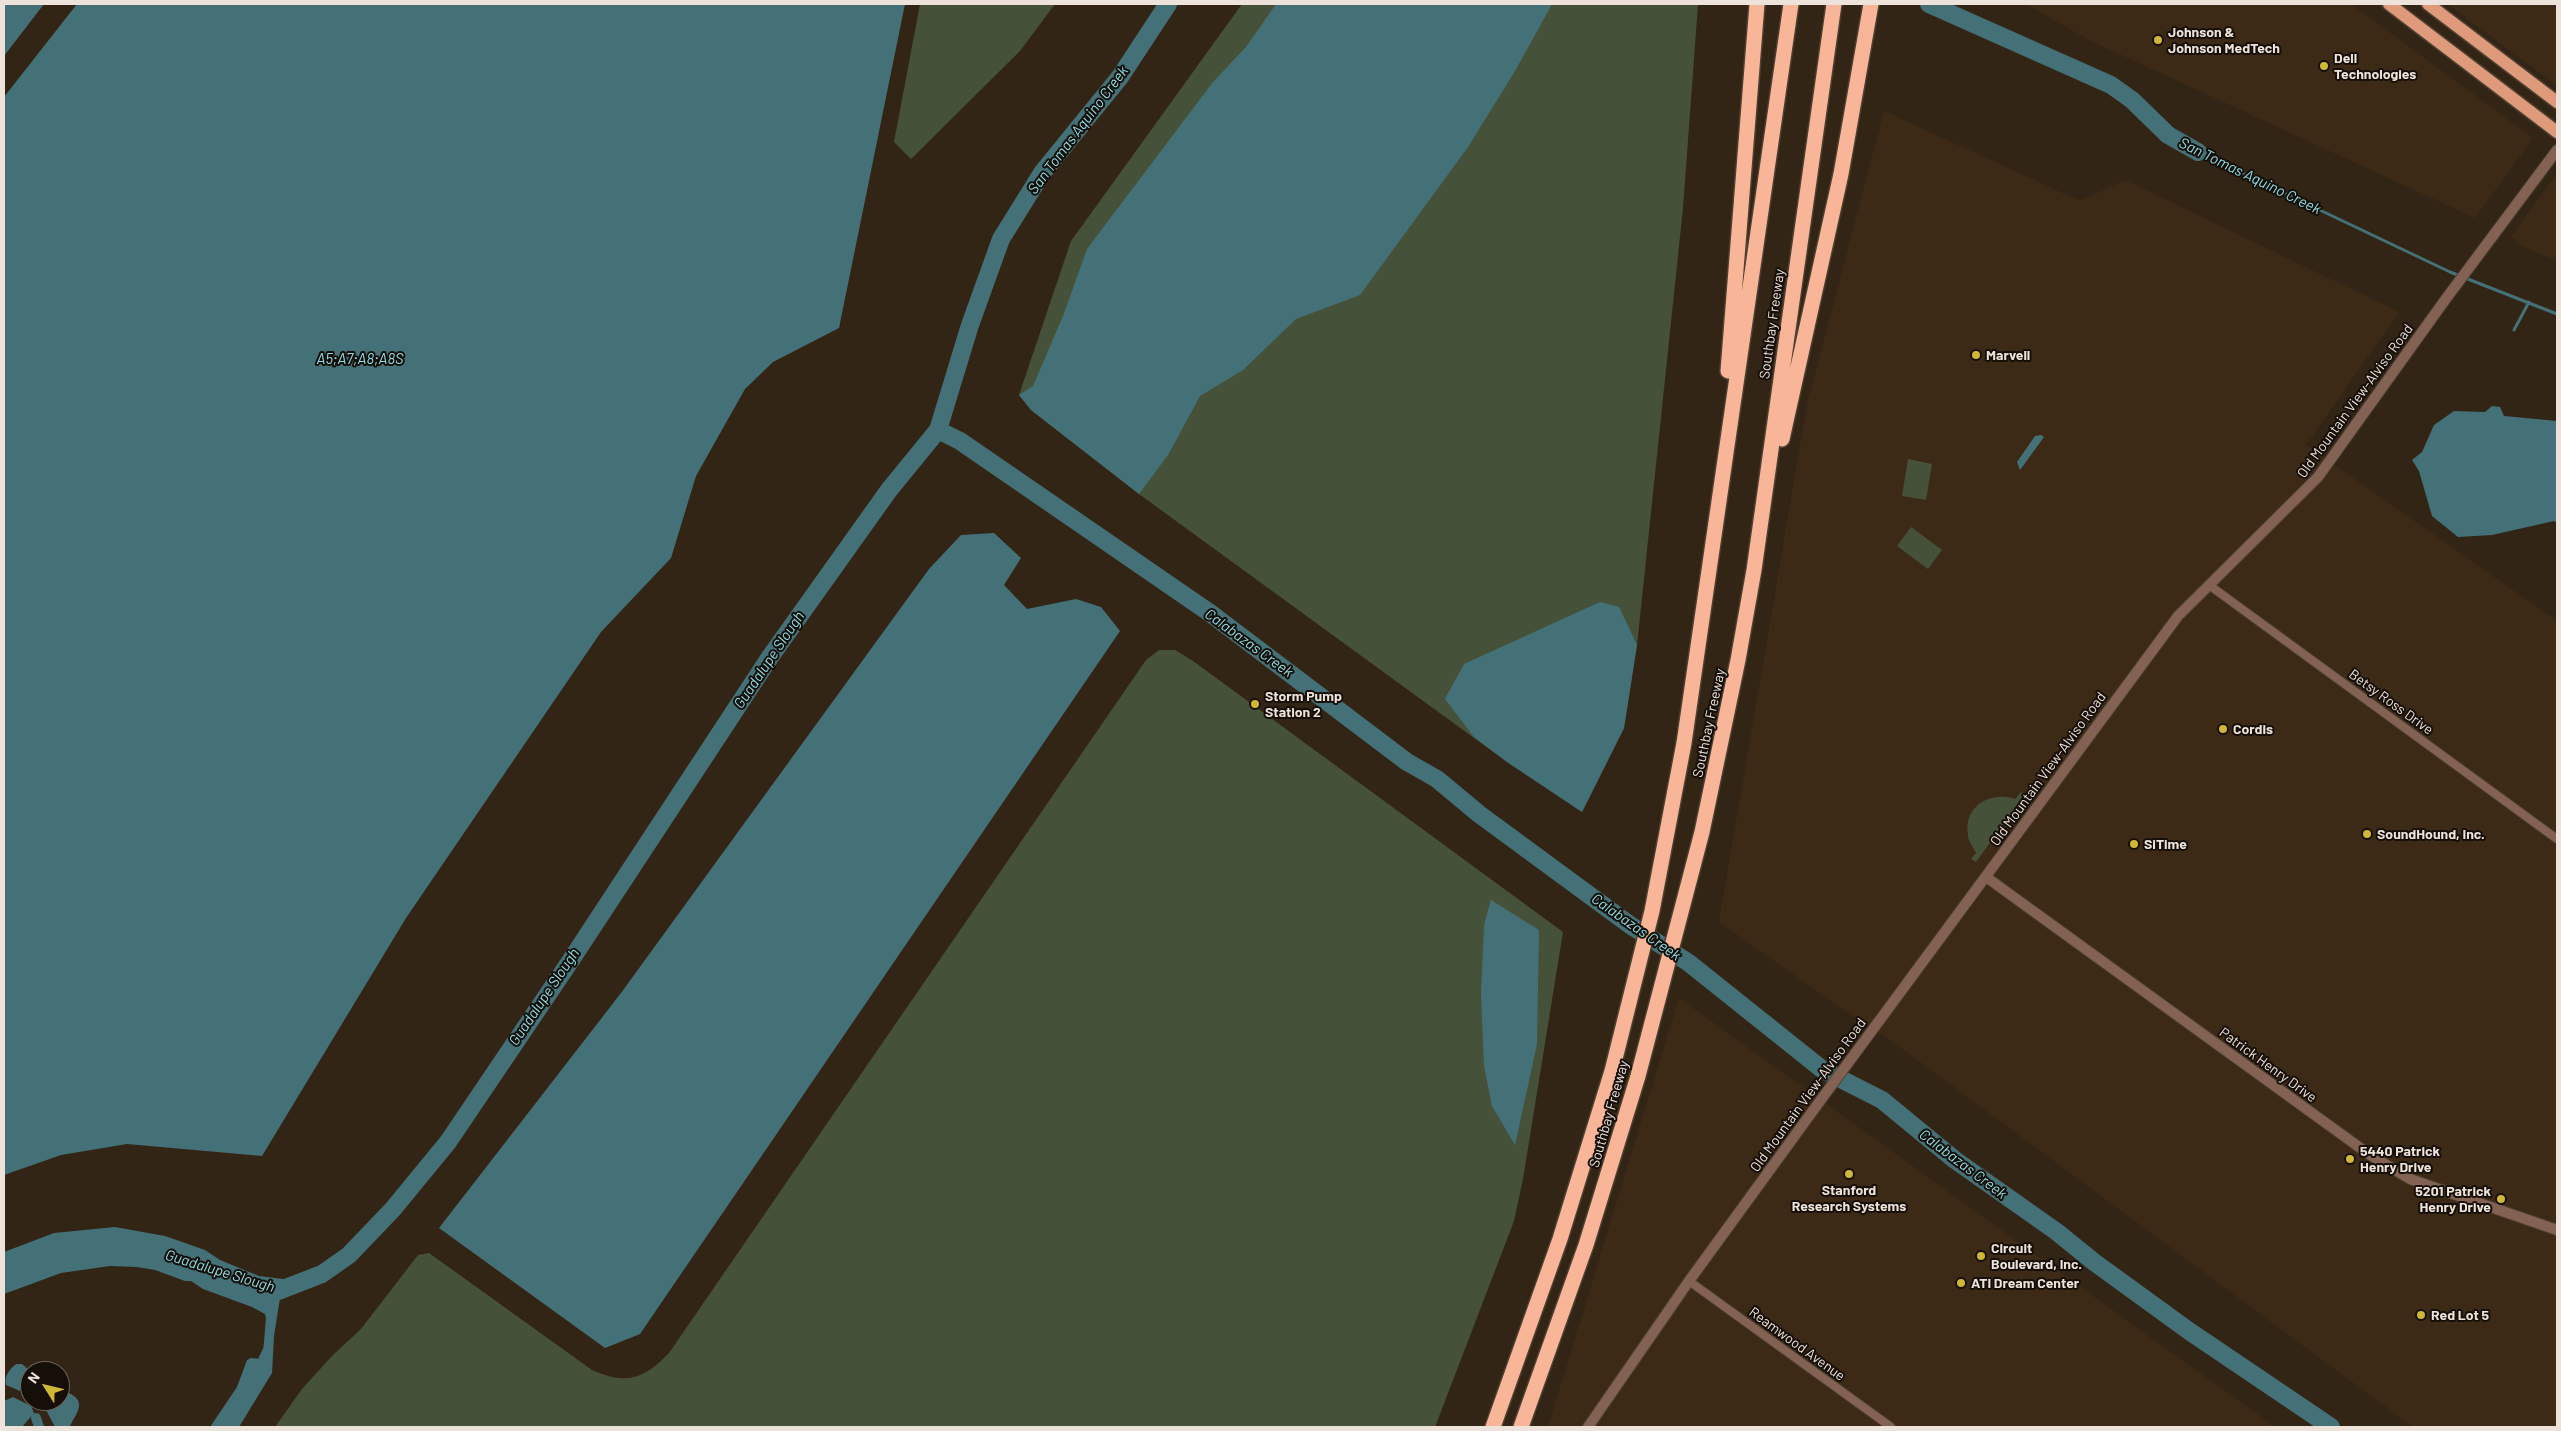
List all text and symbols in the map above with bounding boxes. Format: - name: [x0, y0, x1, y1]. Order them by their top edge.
- place label: Johnson & Johnson MedTech: [2168, 24, 2280, 56]
- marker: Johnson & Johnson MedTech: [2152, 34, 2164, 46]
- place label: Dell Technologies: [2334, 50, 2416, 82]
- marker: Dell Technologies: [2318, 60, 2330, 72]
- water label: San Tomas Aquino Creek: [1024, 62, 1132, 198]
- water label: San Tomas Aquino Creek: [2176, 134, 2324, 218]
- street label: Southbay Freeway: [1756, 268, 1788, 380]
- street label: Old Mountain View-Alviso Road: [2294, 321, 2416, 481]
- place label: Marvell: [1986, 347, 2030, 363]
- marker: Marvell: [1970, 349, 1982, 361]
- water label: A5;A7;A8;A8S: [317, 350, 403, 368]
- water label: Calabazas Creek: [1201, 605, 1297, 681]
- water label: Guadalupe Slough: [730, 608, 808, 712]
- street label: Betsy Ross Drive: [2346, 666, 2436, 738]
- street label: Southbay Freeway: [1689, 667, 1729, 779]
- place label: Storm Pump Station 2: [1265, 688, 1342, 720]
- street label: Old Mountain View-Alviso Road: [1987, 689, 2109, 849]
- marker: Storm Pump Station 2: [1249, 698, 1261, 710]
- place label: Cordis: [2233, 721, 2273, 737]
- marker: Cordis: [2217, 723, 2229, 735]
- place label: SoundHound, Inc.: [2377, 826, 2485, 842]
- marker: SoundHound, Inc.: [2361, 828, 2373, 840]
- place label: SiTime: [2144, 836, 2187, 852]
- marker: SiTime: [2128, 838, 2140, 850]
- water label: Calabazas Creek: [1588, 890, 1684, 964]
- water label: Guadalupe Slough: [505, 945, 583, 1049]
- street label: Old Mountain View-Alviso Road: [1747, 1015, 1869, 1175]
- street label: Patrick Henry Drive: [2216, 1024, 2320, 1106]
- street label: Southbay Freeway: [1586, 1058, 1632, 1170]
- water label: Calabazas Creek: [1916, 1125, 2010, 1203]
- place label: 5440 Patrick Henry Drive: [2360, 1143, 2440, 1176]
- marker: 5440 Patrick Henry Drive: [2344, 1153, 2356, 1165]
- marker: Stanford Research Systems: [1843, 1168, 1855, 1180]
- place label: Stanford Research Systems: [1792, 1182, 1906, 1214]
- place label: 5201 Patrick Henry Drive: [2415, 1183, 2491, 1216]
- marker: 5201 Patrick Henry Drive: [2495, 1193, 2507, 1205]
- place label: Circuit Boulevard, Inc.: [1991, 1240, 2082, 1272]
- water label: Guadalupe Slough: [163, 1246, 277, 1296]
- marker: Circuit Boulevard, Inc.: [1975, 1250, 1987, 1262]
- place label: ATI Dream Center: [1971, 1275, 2079, 1291]
- marker: ATI Dream Center: [1955, 1277, 1967, 1289]
- street label: Reamwood Avenue: [1746, 1304, 1848, 1384]
- place label: Red Lot 5: [2431, 1307, 2489, 1323]
- marker: Red Lot 5: [2415, 1309, 2427, 1321]
- north arrow: [20, 1361, 70, 1411]
- text: N: [24, 1369, 43, 1386]

